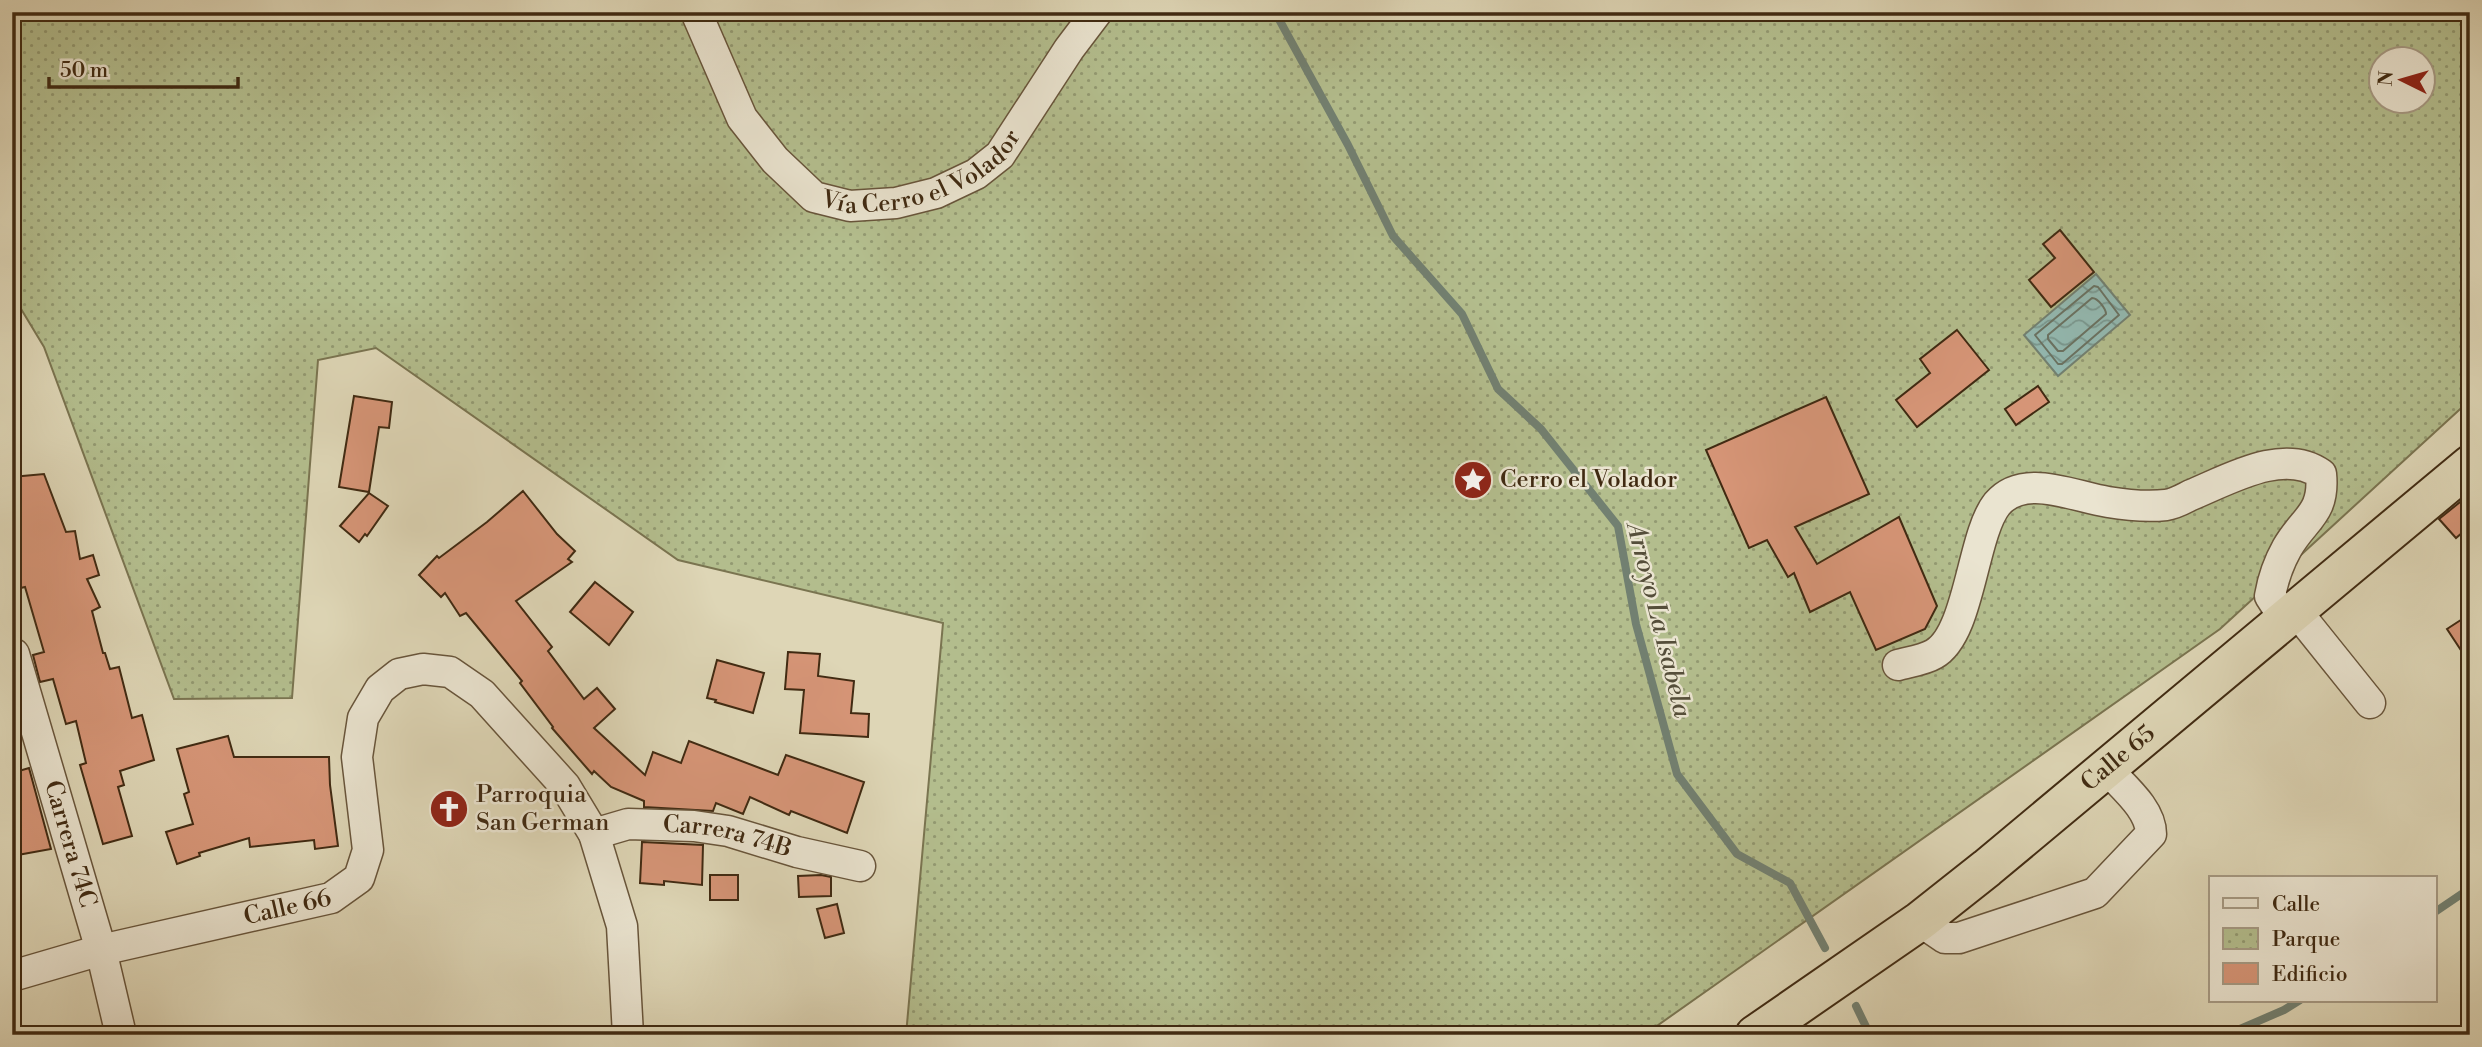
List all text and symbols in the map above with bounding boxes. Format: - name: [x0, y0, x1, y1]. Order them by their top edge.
- scale bar: [49, 46, 238, 90]
- north arrow: [2366, 46, 2436, 116]
- text: 50 m: [60, 58, 108, 84]
- text: N: [2373, 70, 2399, 87]
- street label: Vía Cerro el Volador: [817, 124, 1027, 221]
- place icon: Cerro el Volador: [1452, 459, 1494, 501]
- place label: Cerro el Volador: [1500, 465, 1677, 495]
- water label: Arroyo La Isabela: [1619, 517, 1699, 721]
- street label: Calle 65: [2075, 719, 2162, 798]
- street label: Carrera 74C: [37, 777, 103, 911]
- place label: Parroquia San German: [476, 780, 609, 838]
- church icon: Parroquia San German: [428, 788, 470, 830]
- street label: Carrera 74B: [663, 810, 795, 864]
- legend: [2209, 876, 2436, 1002]
- street label: Calle 66: [241, 883, 334, 932]
- text: Calle: [2272, 892, 2320, 918]
- text: Parque: [2272, 927, 2340, 953]
- text: Edificio: [2272, 962, 2348, 988]

